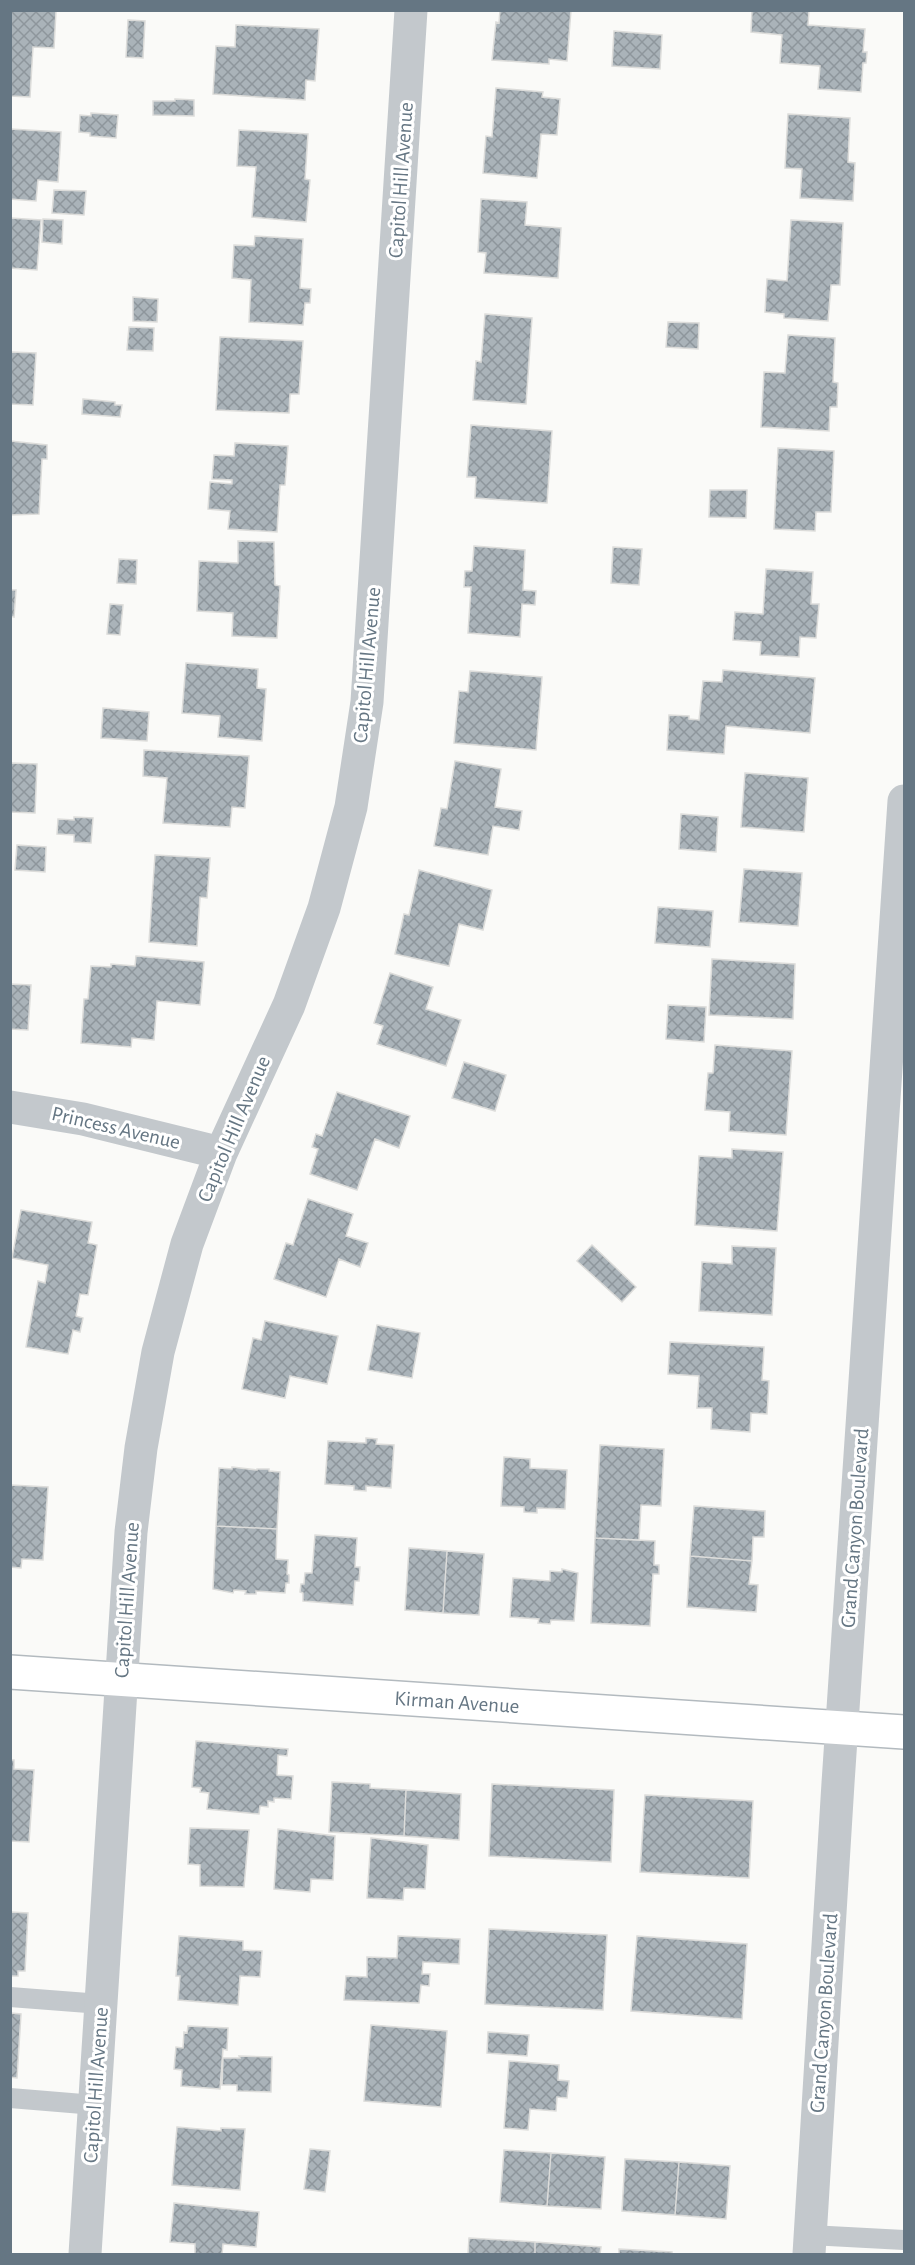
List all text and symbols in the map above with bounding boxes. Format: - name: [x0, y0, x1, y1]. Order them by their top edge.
- street label: Capitol Hill Avenue: [385, 101, 417, 259]
- street label: Capitol Hill Avenue: [350, 586, 384, 744]
- street label: Capitol Hill Avenue: [194, 1053, 274, 1205]
- street label: Princess Avenue: [50, 1103, 182, 1153]
- street label: Grand Canyon Boulevard: [838, 1427, 872, 1628]
- street label: Capitol Hill Avenue: [111, 1521, 143, 1679]
- street label: Kirman Avenue: [394, 1687, 520, 1717]
- street label: Grand Canyon Boulevard: [807, 1912, 841, 2113]
- street label: Capitol Hill Avenue: [80, 2006, 112, 2164]

